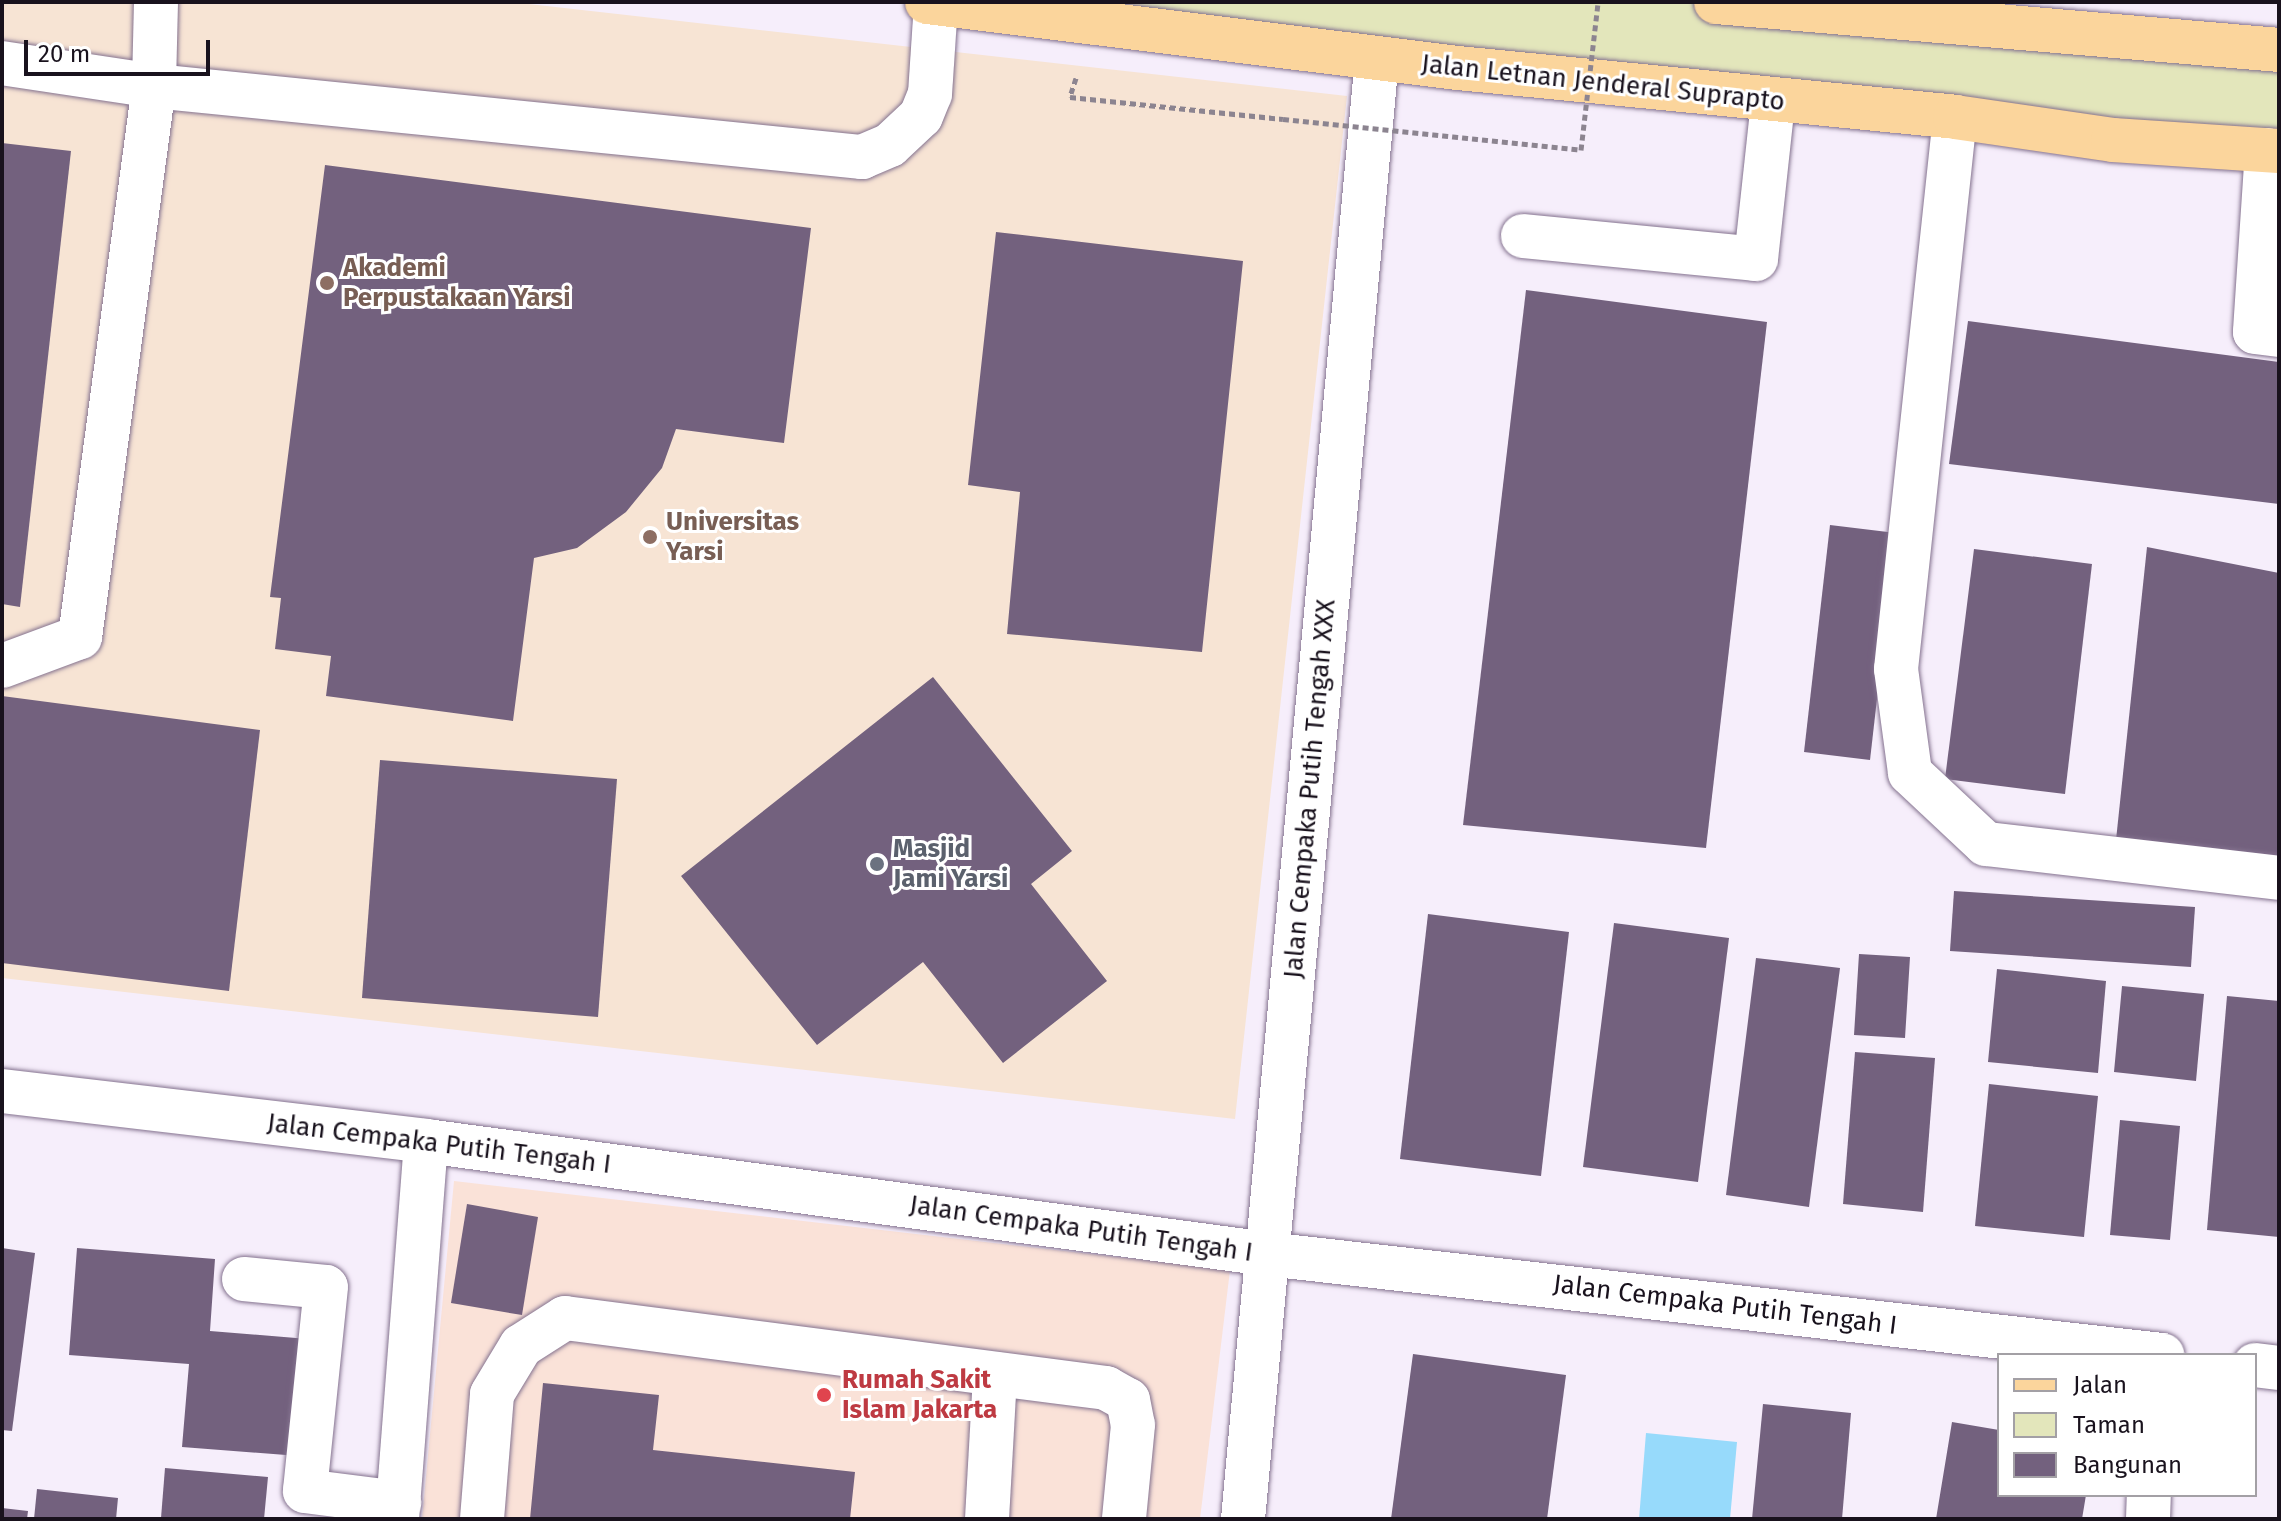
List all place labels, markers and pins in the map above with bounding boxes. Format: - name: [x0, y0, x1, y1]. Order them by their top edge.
- place label: Akademi Perpustakaan Yarsi: [343, 252, 570, 314]
- marker: Akademi Perpustakaan Yarsi: [318, 274, 336, 292]
- place label: Universitas Yarsi: [666, 506, 799, 568]
- marker: Universitas Yarsi: [641, 528, 659, 546]
- place label: Masjid Jami Yarsi: [893, 833, 1008, 894]
- marker: Masjid Jami Yarsi: [868, 855, 886, 873]
- place label: Rumah Sakit Islam Jakarta: [842, 1364, 997, 1426]
- marker: Rumah Sakit Islam Jakarta: [813, 1384, 835, 1406]

